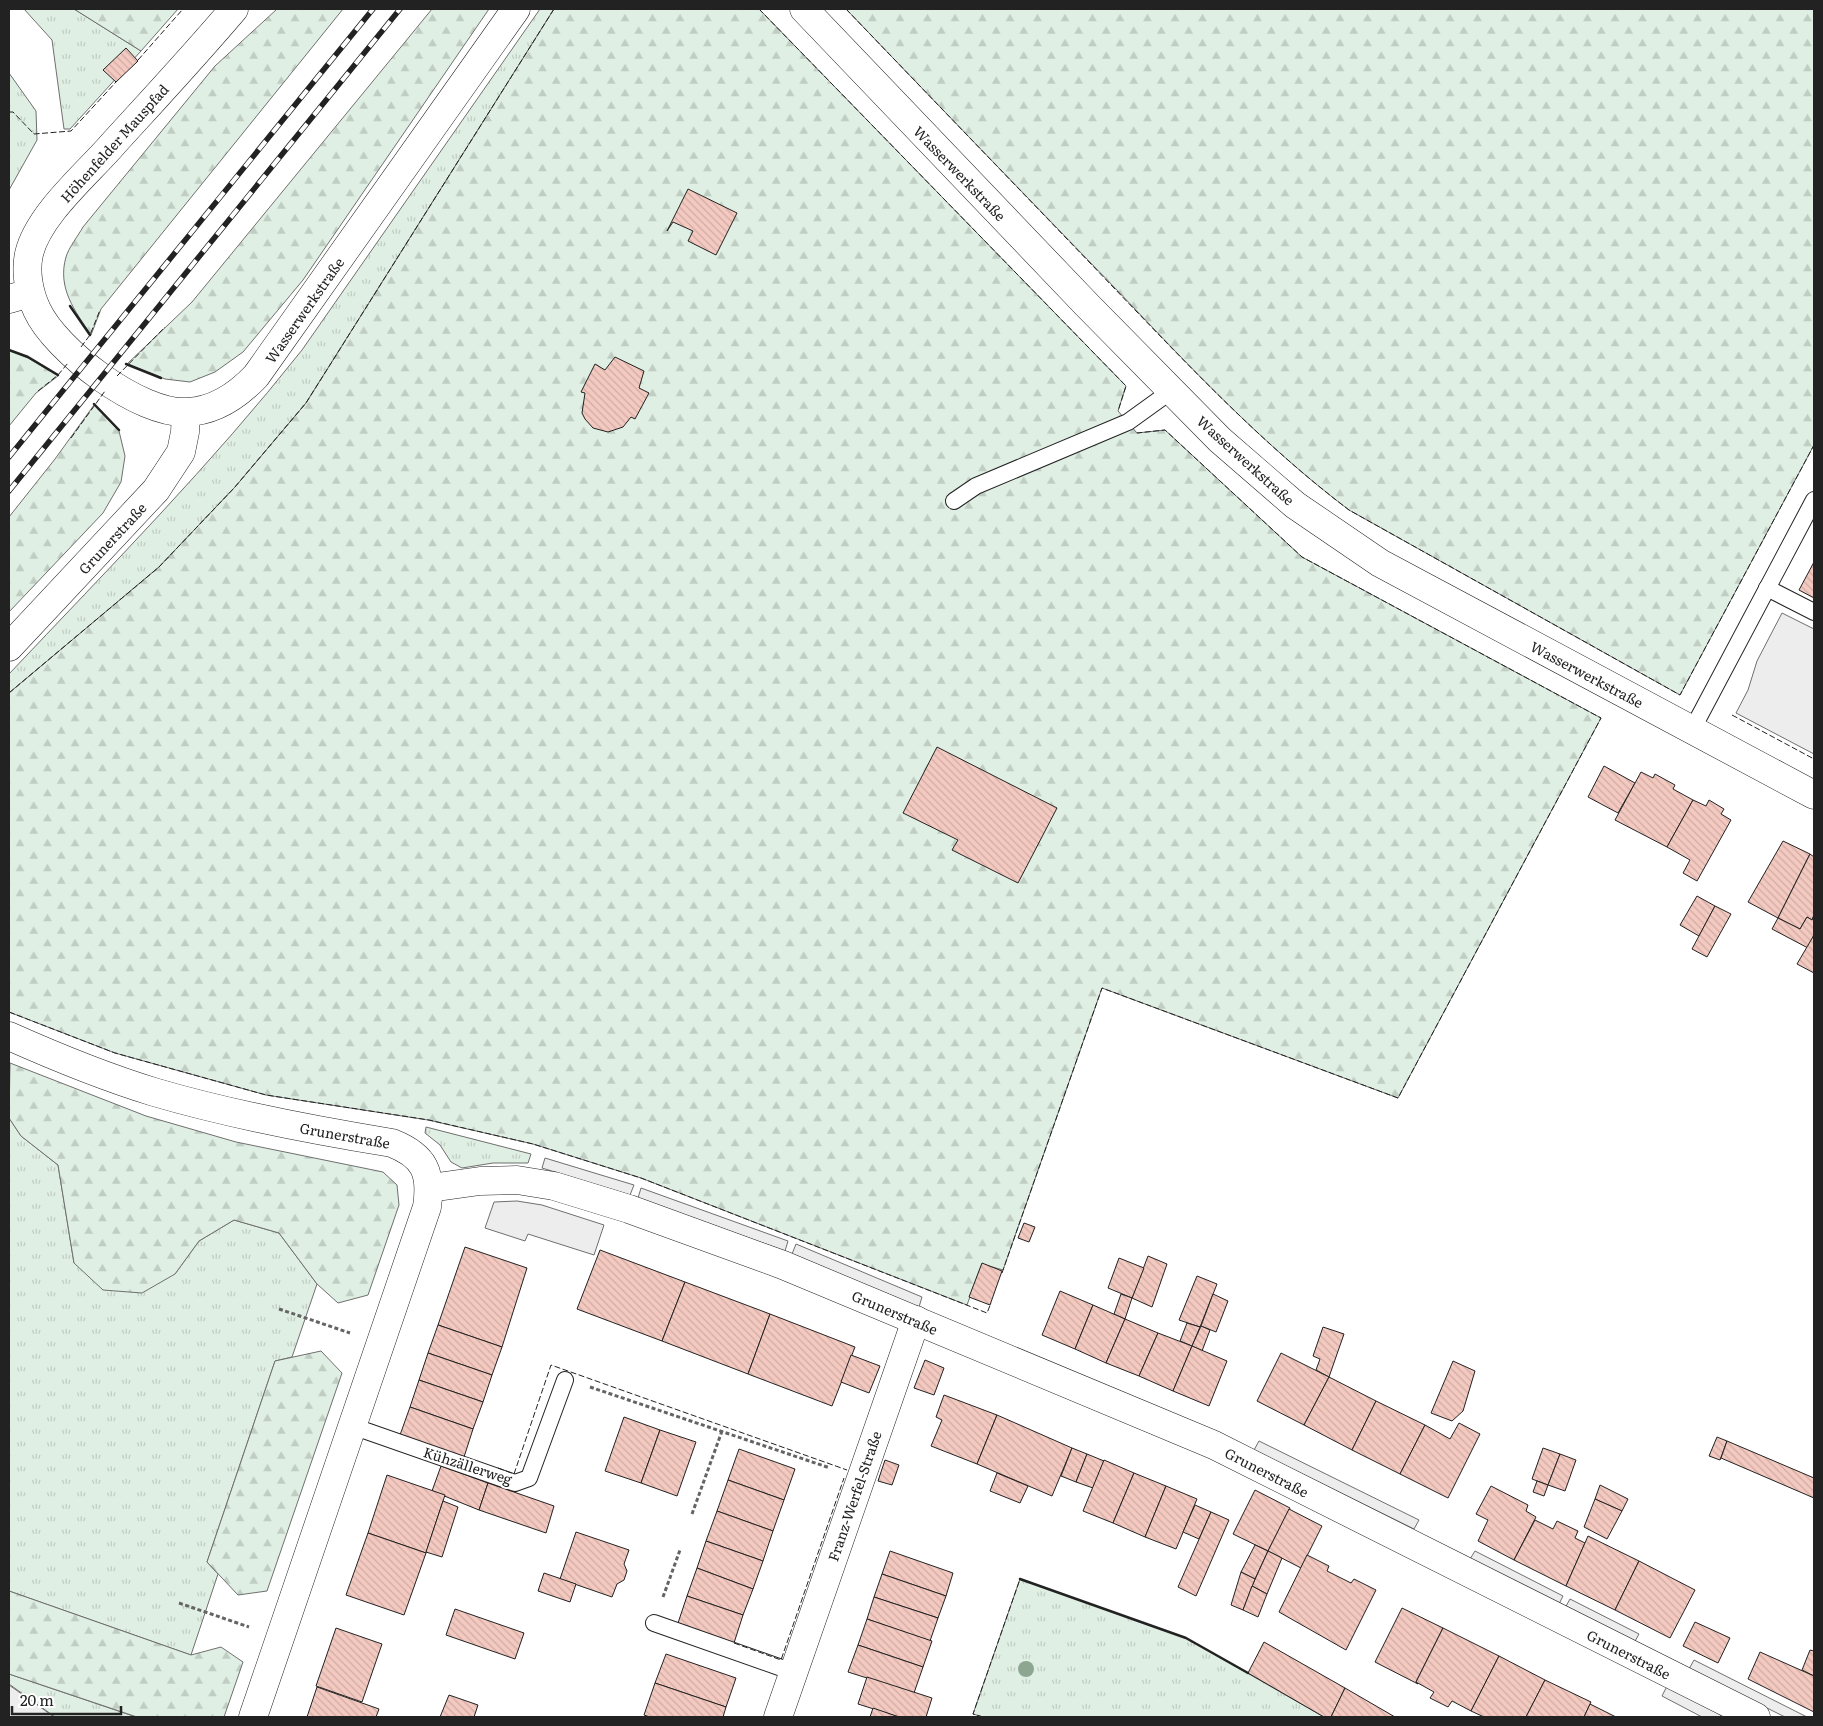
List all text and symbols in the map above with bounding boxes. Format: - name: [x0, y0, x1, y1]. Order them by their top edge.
- street label: Höhenfelder Mauspfad: [55, 79, 173, 207]
- street label: Wasserwerkstraße: [909, 121, 1011, 225]
- street label: Wasserwerkstraße: [260, 253, 348, 367]
- street label: Wasserwerkstraße: [1193, 411, 1299, 509]
- street label: Grunerstraße: [74, 498, 150, 578]
- street label: Wasserwerkstraße: [1527, 636, 1647, 712]
- street label: Grunerstraße: [298, 1117, 392, 1153]
- street label: Grunerstraße: [849, 1285, 941, 1339]
- street label: Franz-Werfel-Straße: [822, 1428, 886, 1564]
- street label: Kühzällerweg: [421, 1441, 515, 1489]
- street label: Grunerstraße: [1222, 1442, 1312, 1502]
- street label: Grunerstraße: [1584, 1624, 1674, 1684]
- scale bar: [12, 1684, 121, 1716]
- text: 20 m: [20, 1688, 54, 1711]

